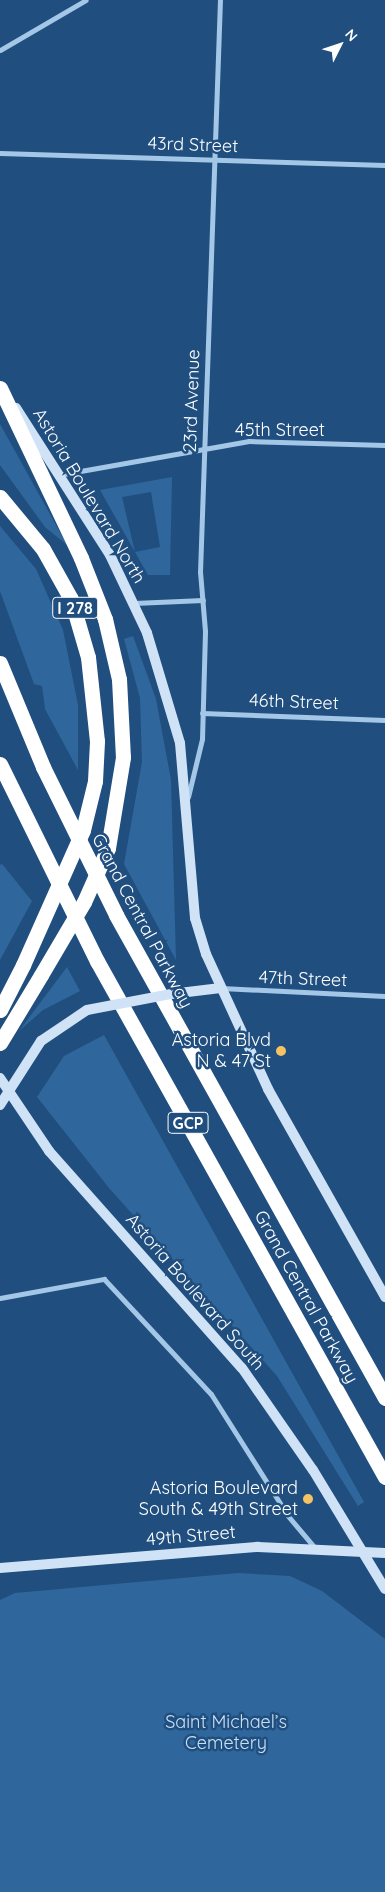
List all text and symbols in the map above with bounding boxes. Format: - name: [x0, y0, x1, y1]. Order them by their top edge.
- north arrow: [315, 20, 365, 70]
- text: N: [341, 25, 361, 45]
- street label: 43rd Street: [147, 133, 239, 157]
- street label: 23rd Avenue: [179, 349, 205, 453]
- street label: Astoria Boulevard North: [28, 405, 150, 587]
- street label: 45th Street: [235, 419, 325, 441]
- road number: I 278: [51, 594, 99, 622]
- street label: 46th Street: [249, 690, 339, 714]
- street label: Grand Central Parkway: [87, 830, 197, 1012]
- street label: 47th Street: [258, 967, 348, 991]
- place label: Astoria Blvd N & 47 St: [172, 1030, 271, 1072]
- marker: Astoria Blvd N & 47 St: [275, 1045, 287, 1057]
- road number: GCP: [167, 1110, 209, 1136]
- street label: Grand Central Parkway: [249, 1207, 363, 1387]
- street label: Astoria Boulevard South: [121, 1209, 269, 1375]
- place label: Astoria Boulevard South & 49th Street: [139, 1478, 298, 1520]
- marker: Astoria Boulevard South & 49th Street: [302, 1493, 314, 1505]
- street label: 49th Street: [145, 1521, 237, 1551]
- park label: Saint Michael’s Cemetery: [165, 1712, 287, 1755]

